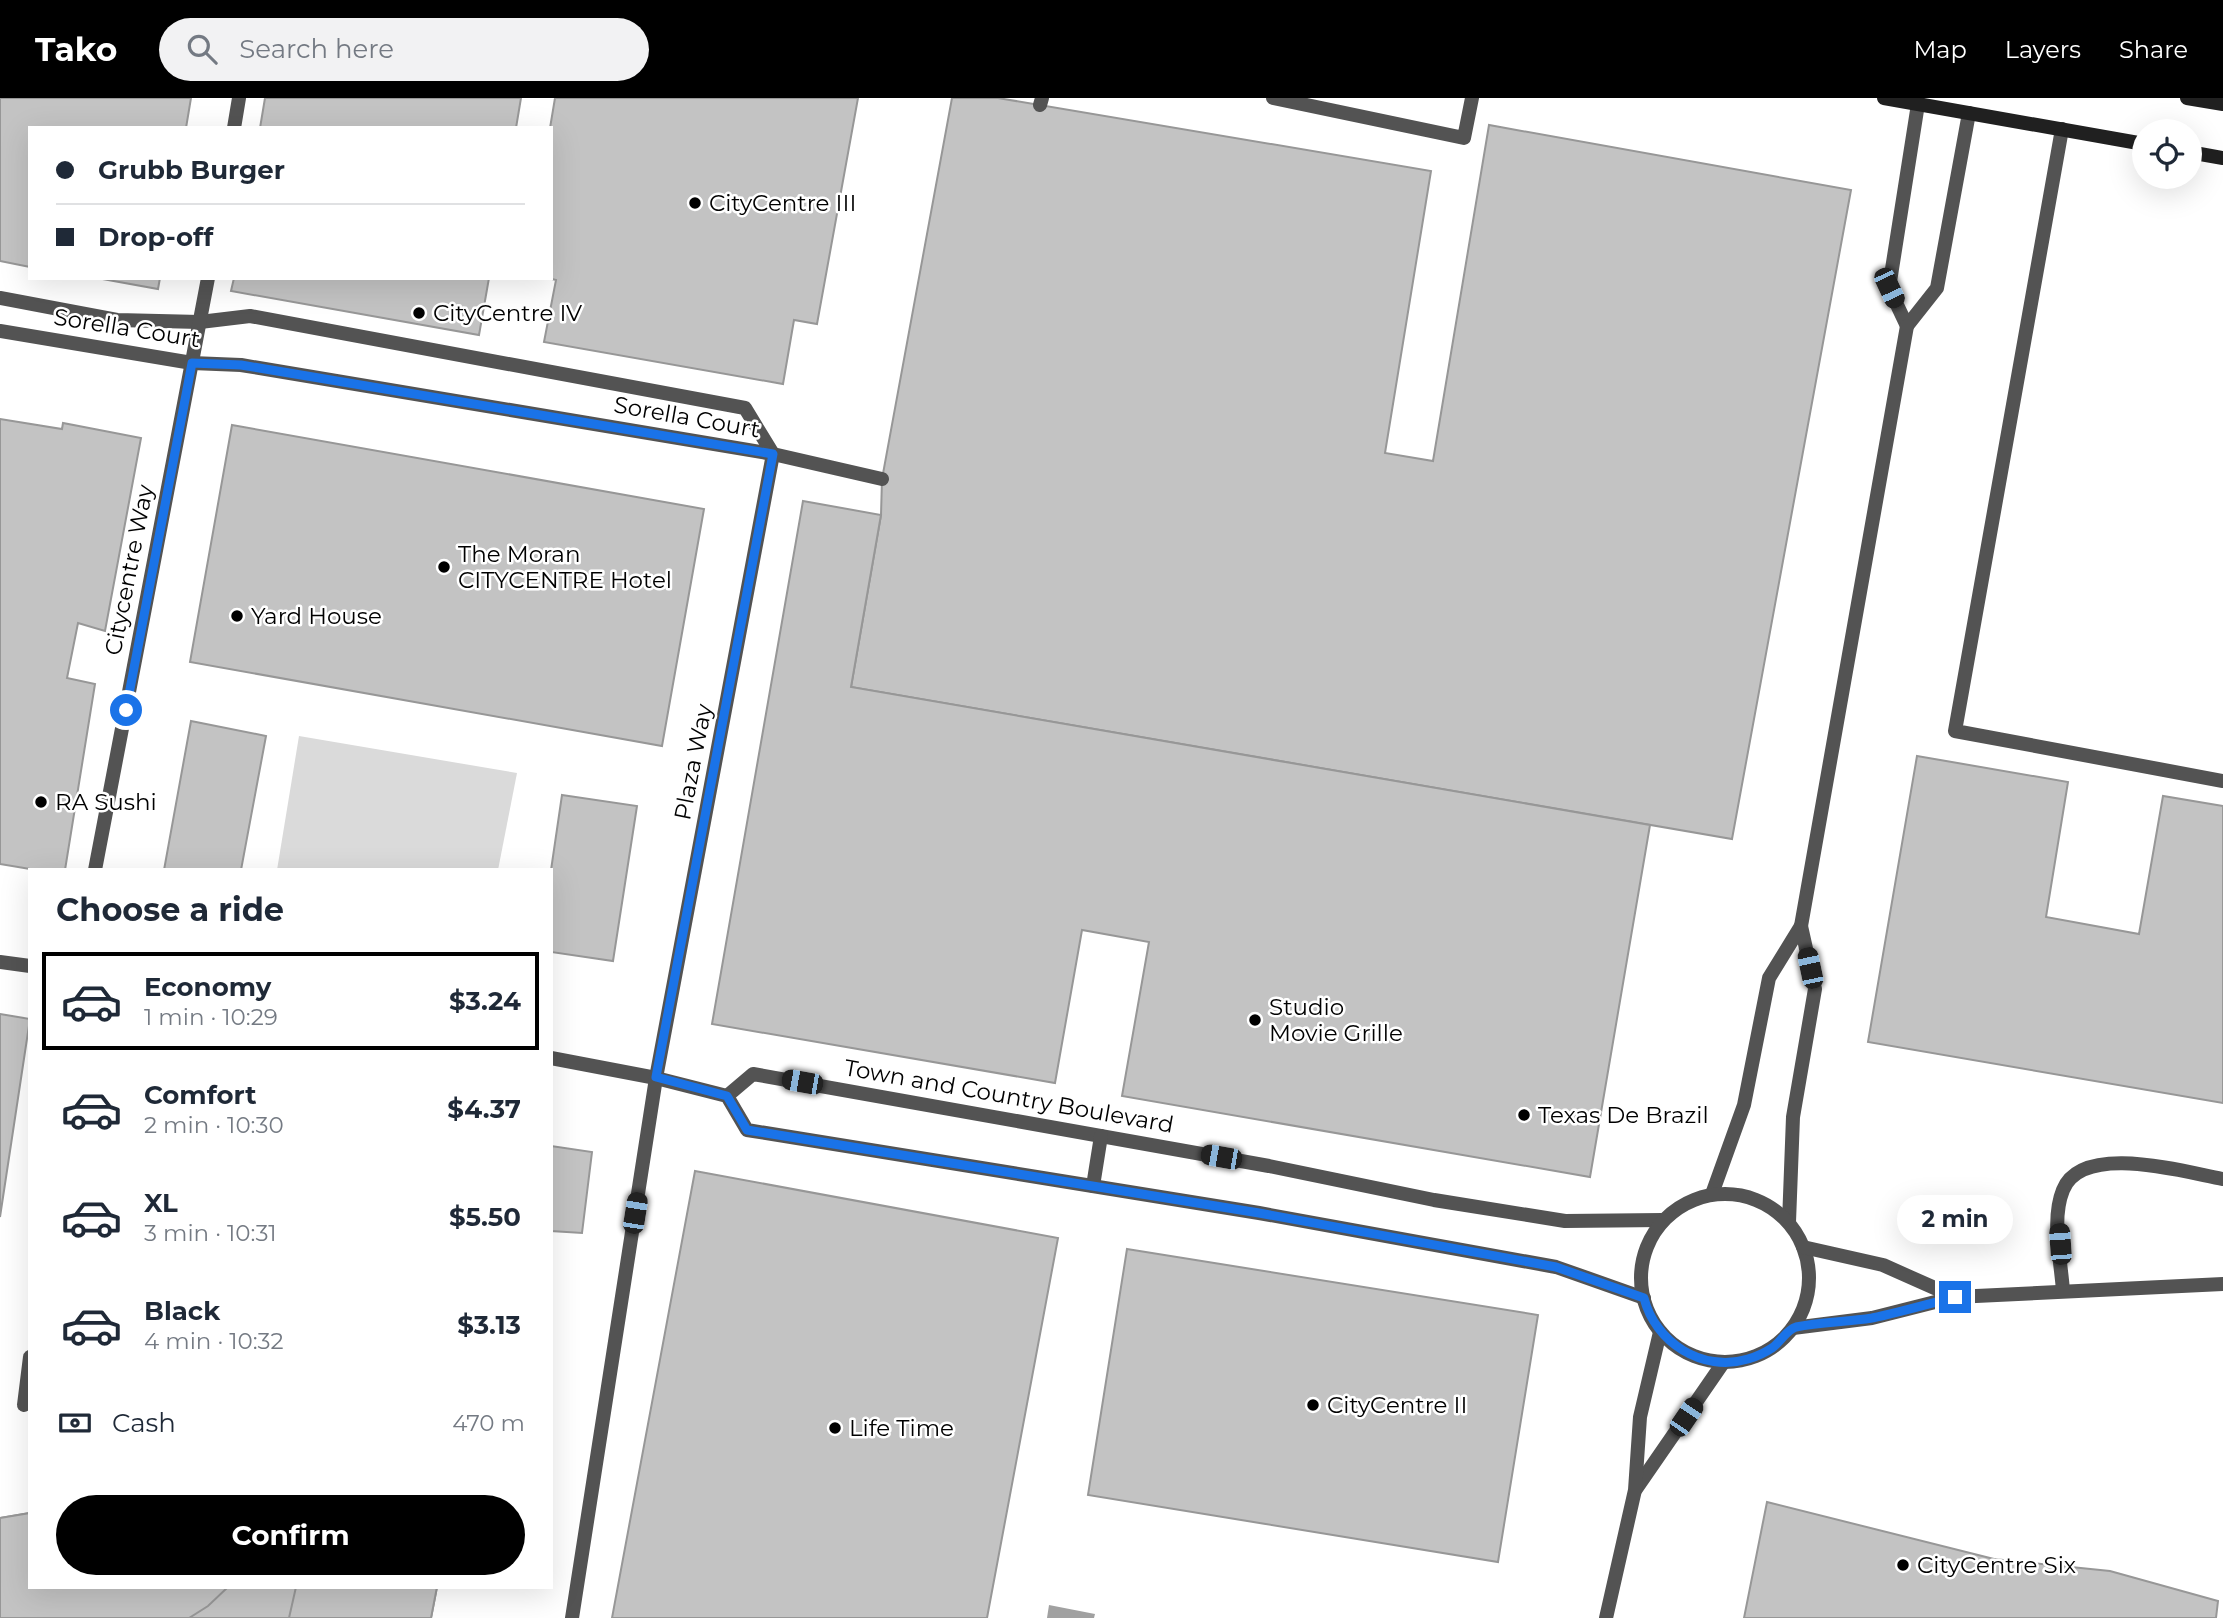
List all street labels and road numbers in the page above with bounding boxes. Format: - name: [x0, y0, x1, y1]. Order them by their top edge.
- street label: Sorella Court: [52, 303, 202, 353]
- street label: Sorella Court: [612, 390, 762, 444]
- street label: Citycentre Way: [99, 482, 159, 658]
- street label: Plaza Way: [668, 701, 718, 822]
- street label: Town and Country Boulevard: [842, 1053, 1176, 1139]

